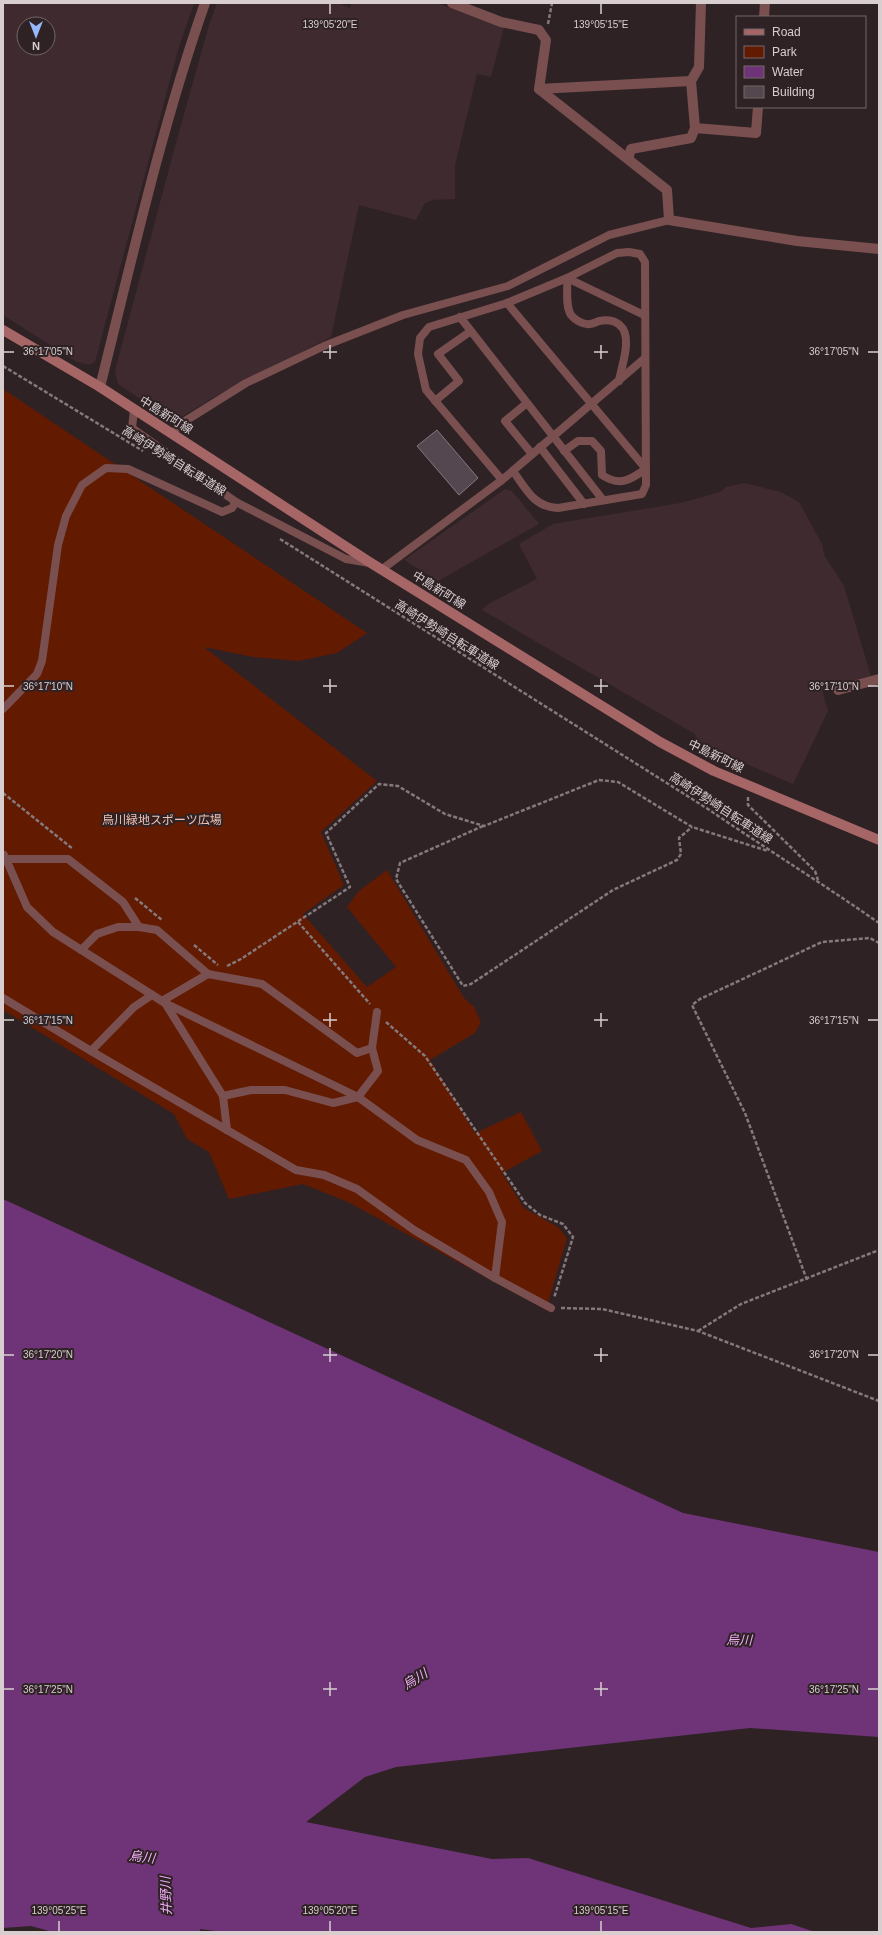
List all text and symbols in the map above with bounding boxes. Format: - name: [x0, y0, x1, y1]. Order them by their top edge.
- north arrow: [16, 16, 56, 56]
- legend: [736, 16, 866, 108]
- text: 139°05'20"E: [302, 19, 358, 30]
- text: 139°05'15"E: [573, 19, 629, 30]
- text: Road: [772, 25, 801, 39]
- text: N: [32, 40, 40, 52]
- text: Park: [772, 45, 798, 59]
- text: Water: [772, 65, 804, 79]
- text: Building: [772, 85, 815, 99]
- text: 36°17'05"N: [23, 346, 73, 357]
- text: 36°17'05"N: [809, 346, 859, 357]
- street label: 中島新町線: [137, 393, 195, 437]
- street label: 高崎伊勢崎自転車道線: [119, 423, 229, 499]
- street label: 中島新町線: [410, 568, 468, 612]
- street label: 高崎伊勢崎自転車道線: [392, 597, 502, 673]
- text: 36°17'10"N: [23, 681, 73, 692]
- text: 36°17'10"N: [809, 681, 859, 692]
- street label: 中島新町線: [686, 737, 746, 775]
- street label: 高崎伊勢崎自転車道線: [667, 769, 775, 847]
- park label: 烏川緑地スポーツ広場: [102, 813, 222, 827]
- text: 36°17'15"N: [23, 1015, 73, 1026]
- text: 36°17'15"N: [809, 1015, 859, 1026]
- text: 36°17'20"N: [23, 1349, 73, 1360]
- text: 36°17'20"N: [809, 1349, 859, 1360]
- water label: 烏川: [726, 1632, 754, 1648]
- water label: 烏川: [400, 1665, 432, 1692]
- text: 36°17'25"N: [23, 1684, 73, 1695]
- text: 36°17'25"N: [809, 1684, 859, 1695]
- water label: 烏川: [128, 1848, 158, 1866]
- water label: 井野川: [158, 1874, 174, 1916]
- text: 139°05'25"E: [31, 1905, 87, 1916]
- text: 139°05'20"E: [302, 1905, 358, 1916]
- text: 139°05'15"E: [573, 1905, 629, 1916]

